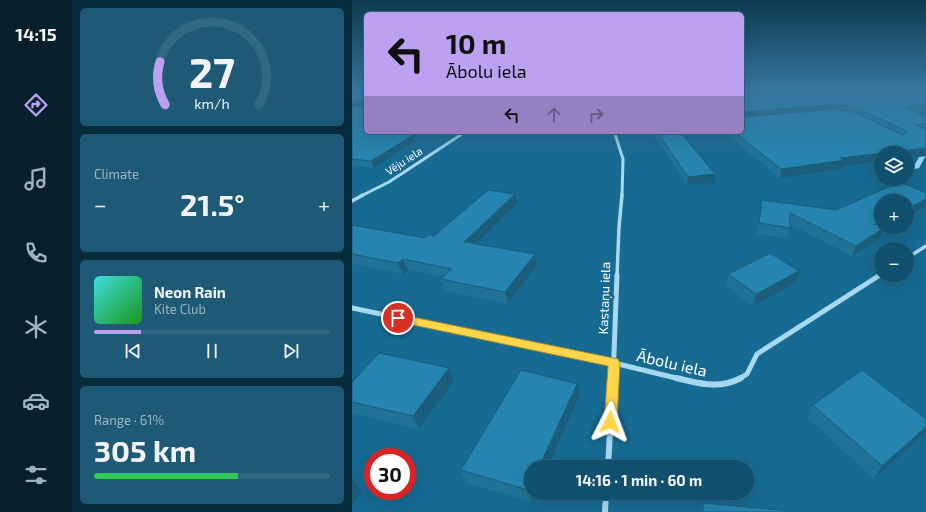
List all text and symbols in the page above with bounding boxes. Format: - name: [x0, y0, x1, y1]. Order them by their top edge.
- text: 14:15: [15, 23, 57, 45]
- text: 10 m: [446, 26, 506, 60]
- icon: left: [380, 28, 432, 80]
- text: 27: [189, 46, 235, 96]
- text: Ābolu iela: [446, 60, 527, 82]
- icon: directions: [22, 91, 50, 119]
- text: km/h: [194, 95, 230, 112]
- icon: left: [501, 104, 523, 126]
- icon: ahead: [543, 104, 565, 126]
- icon: right: [585, 104, 607, 126]
- street label: Vēju iela: [383, 144, 425, 178]
- map controls: [874, 146, 914, 282]
- button: layers: [874, 146, 914, 186]
- icon: music: [22, 165, 50, 193]
- text: Climate: [94, 166, 139, 182]
- text: 21.5°: [180, 186, 245, 222]
- text: −: [94, 191, 107, 217]
- text: +: [318, 191, 330, 217]
- button: +: [874, 194, 914, 234]
- icon: phone: [22, 239, 50, 267]
- button: −: [874, 242, 914, 282]
- street label: Kastaņu iela: [595, 261, 614, 335]
- text: Neon Rain: [154, 283, 226, 301]
- text: Kite Club: [154, 301, 206, 317]
- pin: [381, 301, 415, 335]
- icon: arrive: [387, 307, 409, 329]
- icon: climate: [22, 313, 50, 341]
- icon: previous: [122, 340, 144, 362]
- icon: pause: [201, 340, 223, 362]
- icon: next: [280, 340, 302, 362]
- street label: Ābolu iela: [635, 345, 709, 380]
- icon: car: [22, 387, 50, 415]
- position arrow: [589, 401, 631, 443]
- text: Range · 61%: [94, 412, 164, 428]
- text: 305 km: [94, 432, 196, 468]
- speed limit sign: 30: [364, 448, 416, 500]
- icon: filters: [22, 461, 50, 489]
- text: 14:16 · 1 min · 60 m: [576, 471, 702, 489]

